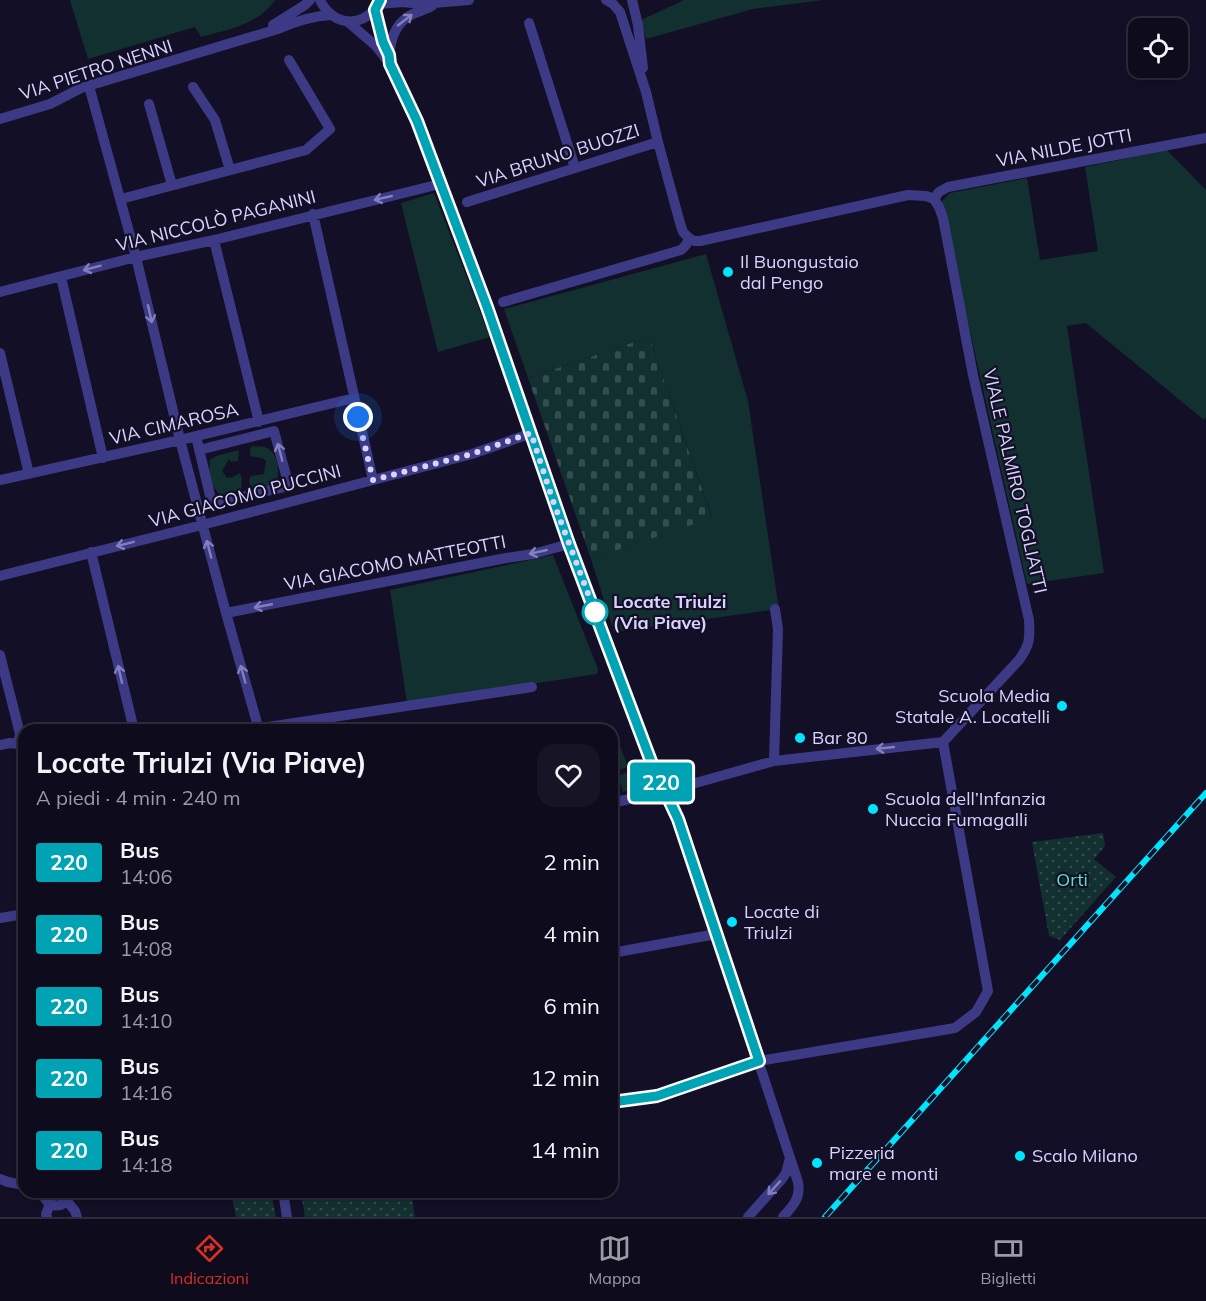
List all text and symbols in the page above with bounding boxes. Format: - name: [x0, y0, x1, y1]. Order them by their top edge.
- one-way arrow: [397, 14, 413, 26]
- map controls: [1128, 18, 1188, 78]
- button: locate: [1128, 18, 1188, 78]
- street label: VIA PIETRO NENNI: [17, 34, 175, 105]
- street label: VIA BRUNO BUOZZI: [473, 118, 642, 193]
- street label: VIA NILDE JOTTI: [994, 123, 1134, 172]
- street label: VIA NICCOLÒ PAGANINI: [114, 185, 318, 256]
- one-way arrow: [374, 192, 393, 204]
- place label: Il Buongustaio dal Pengo: [740, 250, 859, 294]
- one-way arrow: [83, 263, 102, 275]
- marker: Il Buongustaio dal Pengo: [721, 265, 735, 279]
- one-way arrow: [144, 304, 156, 323]
- street label: VIALE PALMIRO TOGLIATTI: [978, 366, 1053, 596]
- street label: VIA CIMAROSA: [107, 398, 241, 450]
- your location: [343, 402, 373, 432]
- one-way arrow: [274, 443, 285, 462]
- street label: VIA GIACOMO PUCCINI: [146, 459, 343, 532]
- street label: VIA GIACOMO MATTEOTTI: [282, 530, 508, 595]
- one-way arrow: [116, 538, 135, 550]
- one-way arrow: [203, 539, 214, 558]
- one-way arrow: [529, 547, 548, 558]
- place label: Locate Triulzi (Via Piave): [613, 590, 726, 634]
- marker: Locate Triulzi (Via Piave): [582, 599, 608, 625]
- one-way arrow: [254, 601, 273, 612]
- one-way arrow: [114, 664, 126, 683]
- one-way arrow: [237, 665, 248, 684]
- place label: Scuola Media Statale A. Locatelli: [895, 684, 1050, 728]
- marker: Scuola Media Statale A. Locatelli: [1055, 699, 1069, 713]
- place label: Bar 80: [812, 726, 868, 749]
- marker: Bar 80: [793, 731, 807, 745]
- one-way arrow: [876, 743, 895, 754]
- button: heart: [537, 744, 600, 807]
- text: Locate Triulzi (Via Piave): [36, 745, 367, 780]
- line badge: 220: [626, 762, 696, 802]
- text: 220: [642, 769, 680, 795]
- text: A piedi · 4 min · 240 m: [36, 785, 240, 810]
- place label: Scuola dell’Infanzia Nuccia Fumagalli: [885, 787, 1046, 831]
- marker: Scuola dell’Infanzia Nuccia Fumagalli: [866, 802, 880, 816]
- text: Bus: [120, 836, 159, 864]
- text: 2 min: [544, 848, 600, 876]
- text: 220: [50, 849, 88, 875]
- text: 14:06: [120, 864, 173, 889]
- park label: Orti: [1056, 868, 1088, 891]
- place label: Locate di Triulzi: [744, 900, 819, 944]
- text: Bus: [120, 908, 159, 936]
- marker: Locate di Triulzi: [725, 915, 739, 929]
- text: 4 min: [544, 920, 600, 948]
- text: 220: [50, 921, 88, 947]
- text: 14:08: [120, 936, 173, 961]
- text: Bus: [120, 980, 159, 1008]
- text: 6 min: [544, 992, 600, 1020]
- text: 220: [50, 993, 88, 1019]
- text: 14:10: [120, 1008, 173, 1033]
- text: Bus: [120, 1052, 159, 1080]
- text: 12 min: [530, 1064, 600, 1092]
- text: 220: [50, 1065, 88, 1091]
- text: 14:16: [120, 1080, 173, 1105]
- text: Bus: [120, 1124, 159, 1152]
- text: 14 min: [530, 1136, 600, 1164]
- text: 220: [50, 1137, 88, 1163]
- place label: Pizzeria mare e monti: [829, 1141, 938, 1185]
- place label: Scalo Milano: [1032, 1144, 1138, 1167]
- marker: Scalo Milano: [1013, 1149, 1027, 1163]
- text: 14:18: [120, 1152, 173, 1177]
- marker: Pizzeria mare e monti: [810, 1156, 824, 1170]
- one-way arrow: [767, 1180, 781, 1195]
- tab: Indicazioni: [170, 1232, 249, 1288]
- tab: Mappa: [589, 1232, 641, 1288]
- tab: Biglietti: [981, 1232, 1036, 1288]

